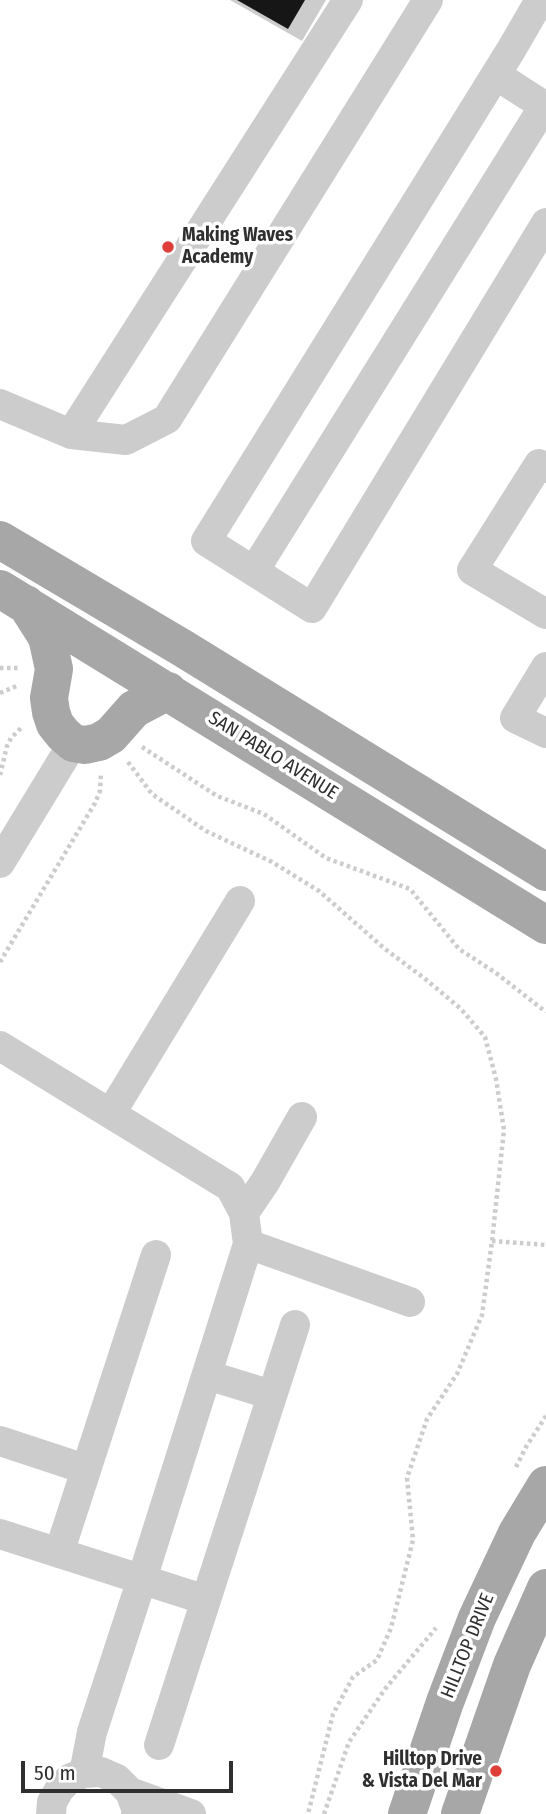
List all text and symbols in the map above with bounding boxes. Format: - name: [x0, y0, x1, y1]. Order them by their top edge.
- place label: Making Waves Academy: [182, 225, 293, 269]
- marker: Making Waves Academy: [160, 239, 176, 255]
- street label: SAN PABLO AVENUE: [204, 707, 342, 805]
- street label: HILLTOP DRIVE: [437, 1590, 499, 1702]
- scale bar: [24, 1748, 236, 1792]
- place label: Hilltop Drive & Vista Del Mar: [362, 1749, 482, 1793]
- text: 50 m: [34, 1760, 76, 1786]
- marker: Hilltop Drive & Vista Del Mar: [488, 1763, 504, 1779]

